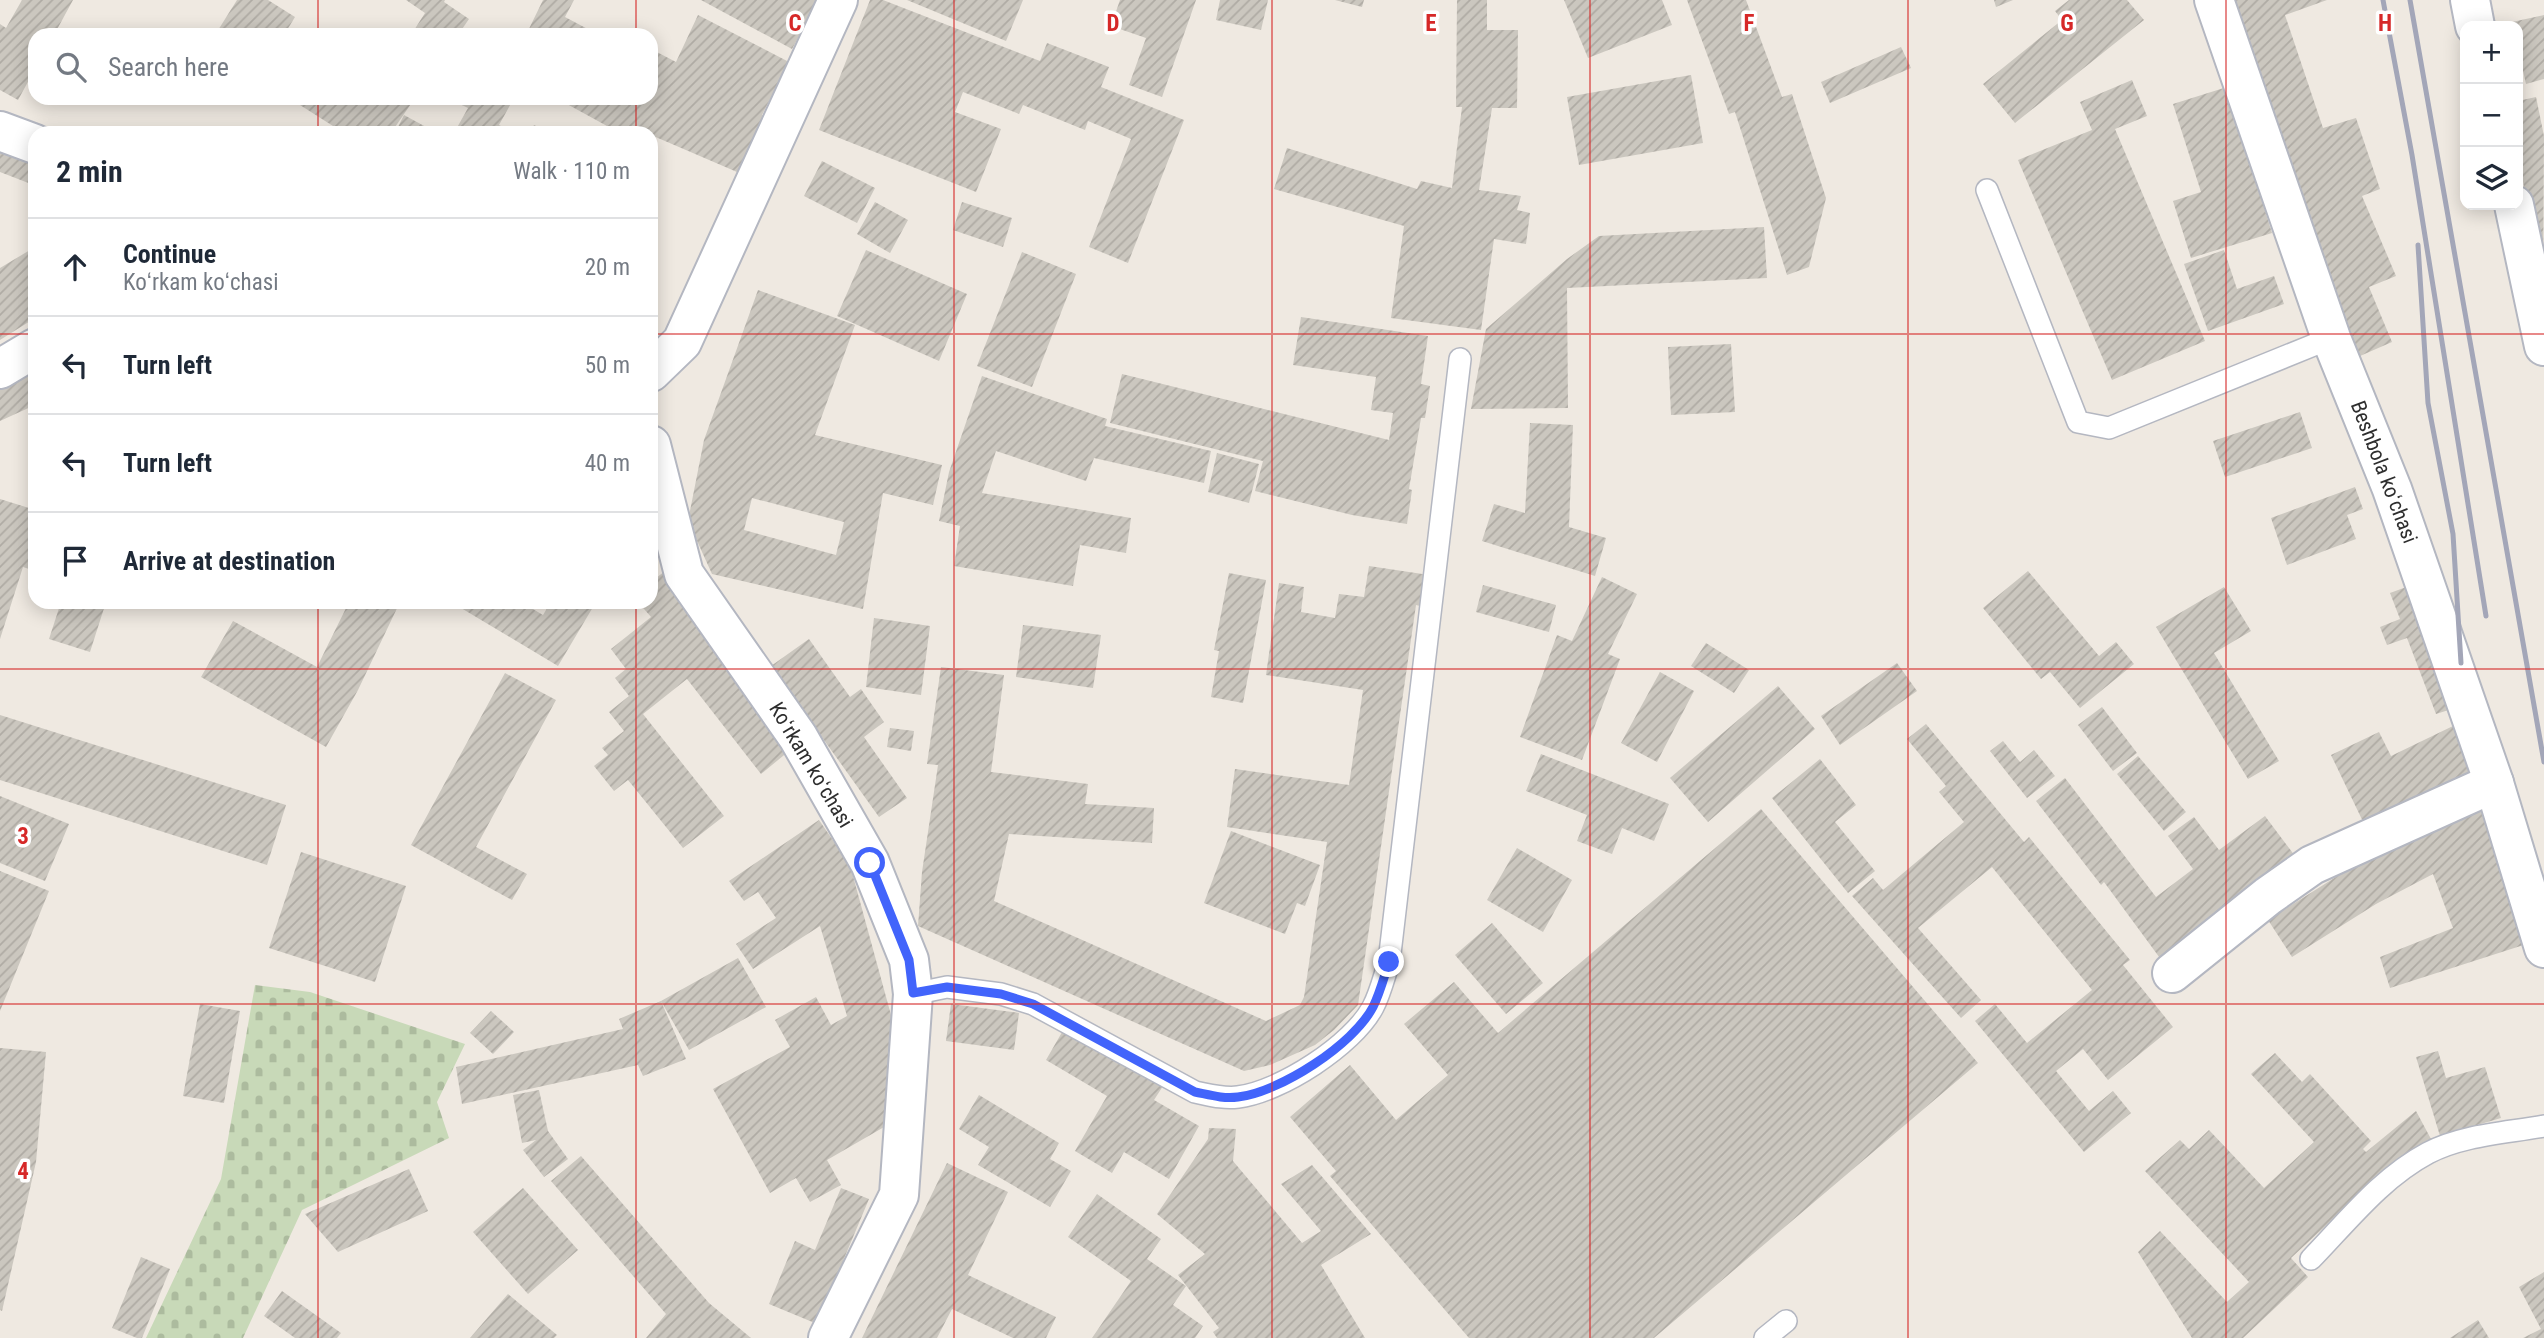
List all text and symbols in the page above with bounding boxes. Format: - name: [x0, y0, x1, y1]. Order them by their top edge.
- text: C: [788, 10, 802, 37]
- text: D: [1107, 10, 1120, 37]
- text: E: [1425, 10, 1437, 37]
- text: F: [1744, 10, 1755, 37]
- text: G: [2060, 10, 2074, 37]
- text: H: [2378, 10, 2392, 37]
- map controls: [2460, 21, 2523, 210]
- button: +: [2460, 21, 2523, 84]
- search box: [28, 28, 658, 105]
- icon: search: [52, 48, 90, 86]
- text: Search here: [108, 52, 229, 82]
- button: −: [2460, 84, 2523, 147]
- button: layers: [2460, 147, 2523, 210]
- text: 2 min: [56, 154, 123, 189]
- text: Walk · 110 m: [513, 158, 630, 185]
- text: Continue: [123, 239, 216, 269]
- icon: ahead: [56, 248, 94, 286]
- text: 20 m: [585, 254, 630, 281]
- text: Koʻrkam koʻchasi: [123, 269, 278, 296]
- icon: left: [56, 346, 94, 384]
- text: Turn left: [123, 350, 212, 380]
- text: 50 m: [585, 352, 630, 379]
- street label: Beshbola koʻchasi: [2346, 397, 2422, 547]
- icon: left: [56, 444, 94, 482]
- text: Turn left: [123, 448, 212, 478]
- text: 40 m: [585, 450, 630, 477]
- icon: arrive: [56, 542, 94, 580]
- text: Arrive at destination: [123, 546, 335, 576]
- street label: Koʻrkam koʻchasi: [764, 698, 858, 832]
- text: 3: [17, 823, 29, 850]
- route start: [854, 847, 885, 878]
- route end: [1373, 946, 1404, 977]
- text: 4: [17, 1158, 29, 1185]

